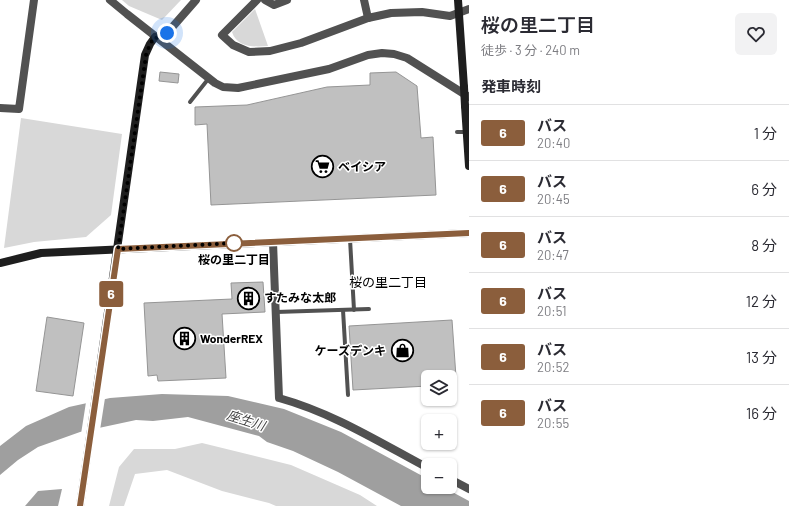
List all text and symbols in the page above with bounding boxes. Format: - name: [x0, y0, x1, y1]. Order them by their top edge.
- text: 桜の里二丁目: [481, 13, 595, 36]
- button: heart: [735, 13, 777, 55]
- your location: [157, 23, 177, 43]
- text: 徒歩 · 3 分 · 240 m: [481, 42, 580, 58]
- text: 発車時刻: [481, 77, 541, 95]
- text: バス: [537, 116, 567, 134]
- text: 6: [499, 124, 507, 141]
- text: 1 分: [754, 124, 777, 142]
- text: 20:40: [537, 135, 570, 151]
- supermarket icon: ベイシア: [309, 154, 335, 180]
- place label: ベイシア: [338, 159, 386, 173]
- text: バス: [537, 172, 567, 190]
- text: 6: [499, 180, 507, 197]
- text: 6 分: [751, 180, 777, 198]
- text: 20:45: [537, 191, 570, 207]
- text: バス: [537, 228, 567, 246]
- marker: 桜の里二丁目: [225, 234, 243, 252]
- text: 6: [499, 236, 507, 253]
- text: 8 分: [751, 236, 777, 254]
- text: 20:47: [537, 247, 569, 263]
- place label: 桜の里二丁目: [198, 252, 270, 266]
- district label: 桜の里二丁目: [349, 274, 427, 290]
- line badge: 6: [98, 281, 124, 307]
- text: バス: [537, 284, 567, 302]
- text: 6: [107, 285, 115, 302]
- building icon: すたみな太郎: [235, 285, 261, 311]
- place label: すたみな太郎: [264, 290, 336, 304]
- text: 6: [499, 292, 507, 309]
- text: 12 分: [746, 292, 777, 310]
- text: 20:51: [537, 303, 567, 319]
- building icon: WonderREX: [172, 326, 198, 352]
- place label: WonderREX: [200, 331, 263, 345]
- shop icon: ケーズデンキ: [389, 338, 415, 364]
- text: バス: [537, 340, 567, 358]
- place label: ケーズデンキ: [315, 343, 386, 357]
- text: 6: [499, 348, 507, 365]
- text: 13 分: [746, 348, 777, 366]
- text: 20:52: [537, 359, 569, 375]
- map controls: [421, 370, 457, 494]
- button: layers: [421, 370, 457, 406]
- text: バス: [537, 396, 567, 414]
- text: 6: [499, 404, 507, 421]
- text: 16 分: [746, 404, 777, 422]
- water label: 座生川: [225, 406, 269, 434]
- button: +: [421, 414, 457, 450]
- text: 20:55: [537, 415, 569, 431]
- button: −: [421, 458, 457, 494]

